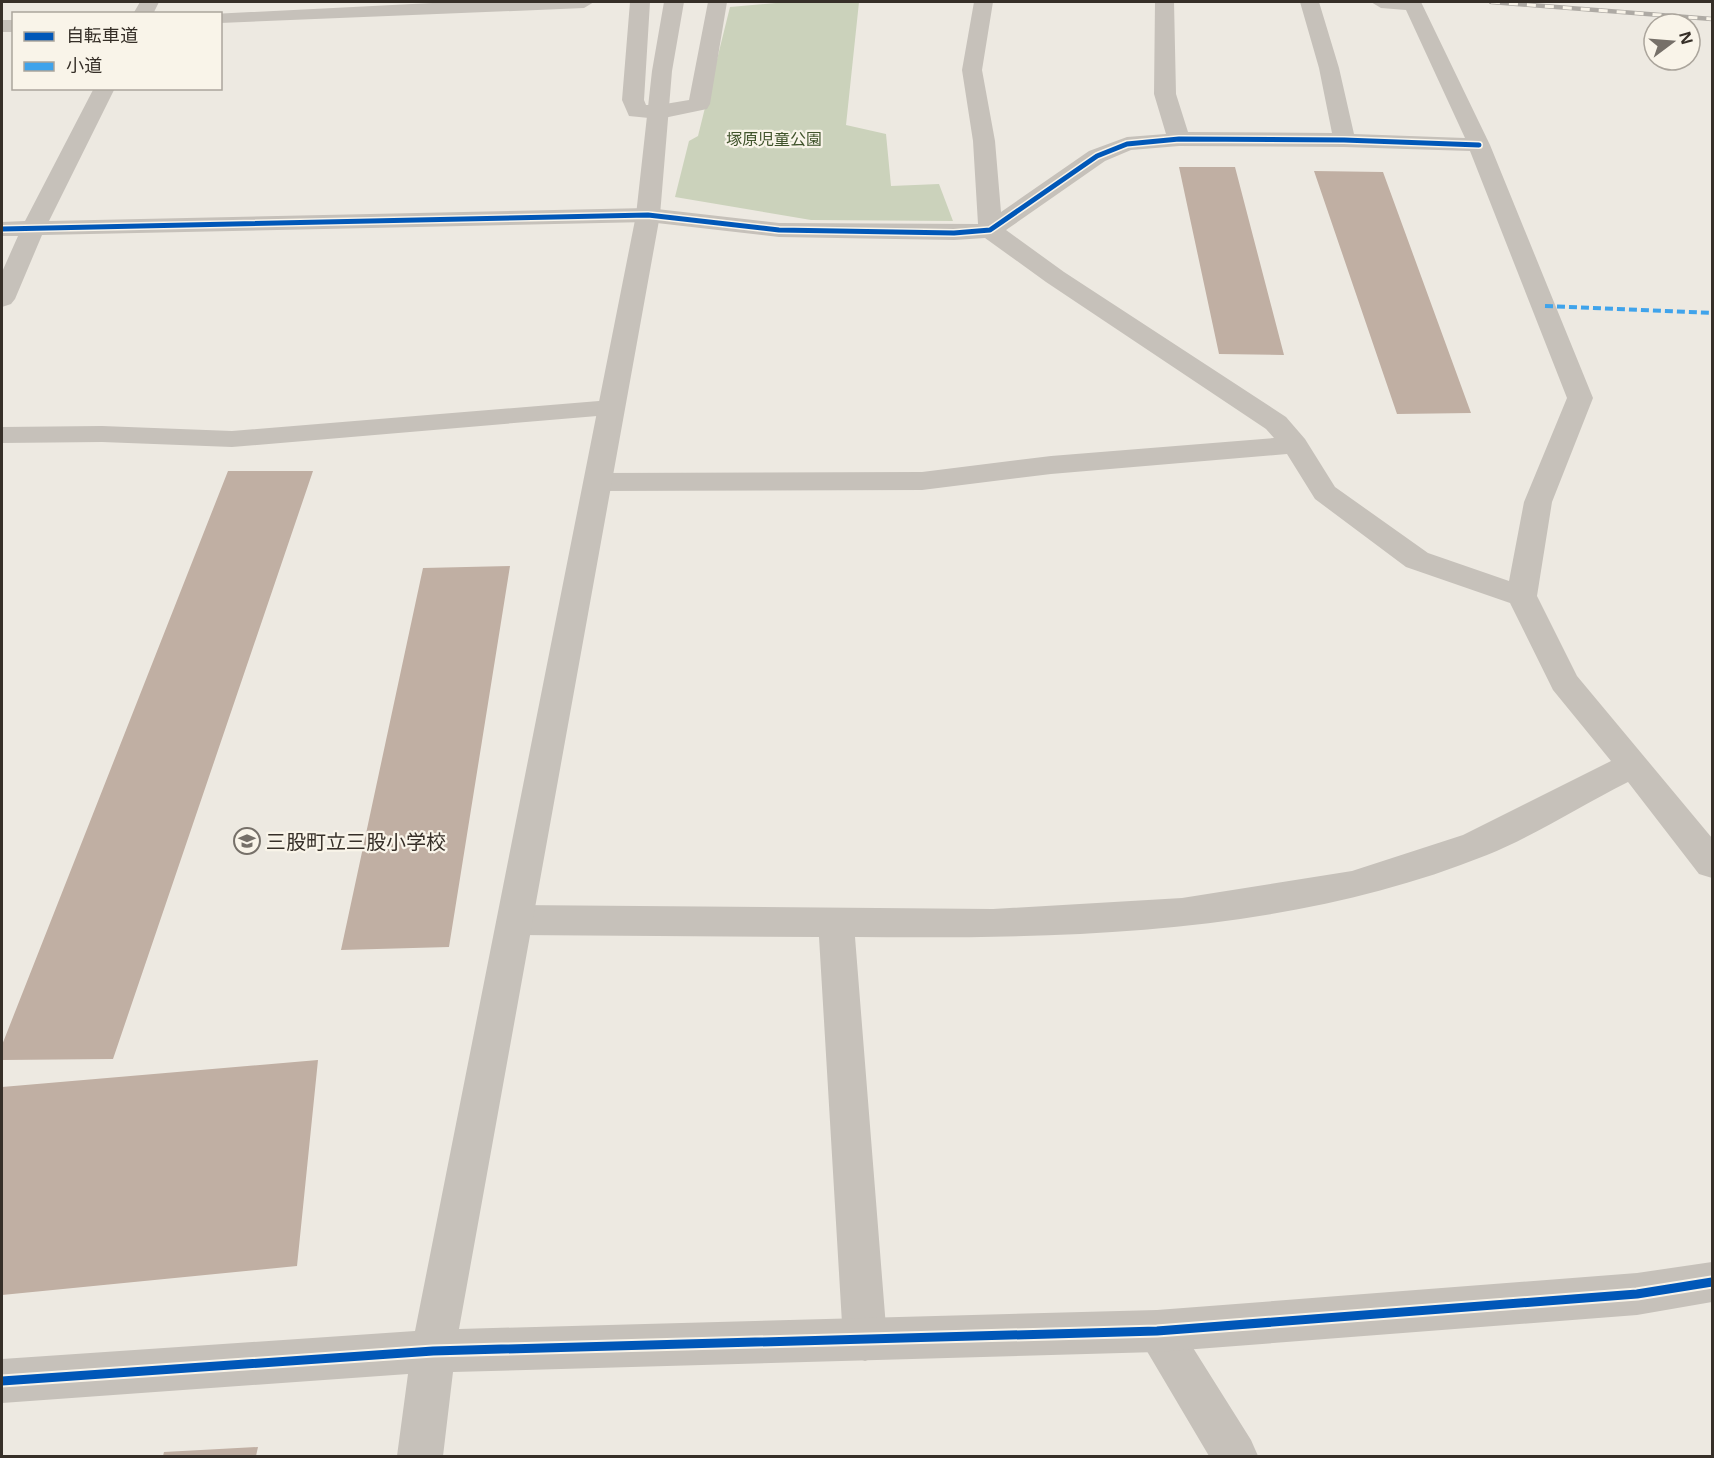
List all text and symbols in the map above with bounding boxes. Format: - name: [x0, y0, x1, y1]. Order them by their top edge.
- legend: [12, 12, 222, 90]
- north arrow: [1642, 12, 1702, 72]
- text: 自転車道: [66, 23, 138, 47]
- text: N: [1674, 29, 1699, 47]
- text: 小道: [66, 53, 102, 77]
- park label: 塚原児童公園: [726, 128, 822, 150]
- school or university icon: 三股町立三股小学校: [232, 826, 262, 856]
- place label: 三股町立三股小学校: [266, 828, 446, 855]

